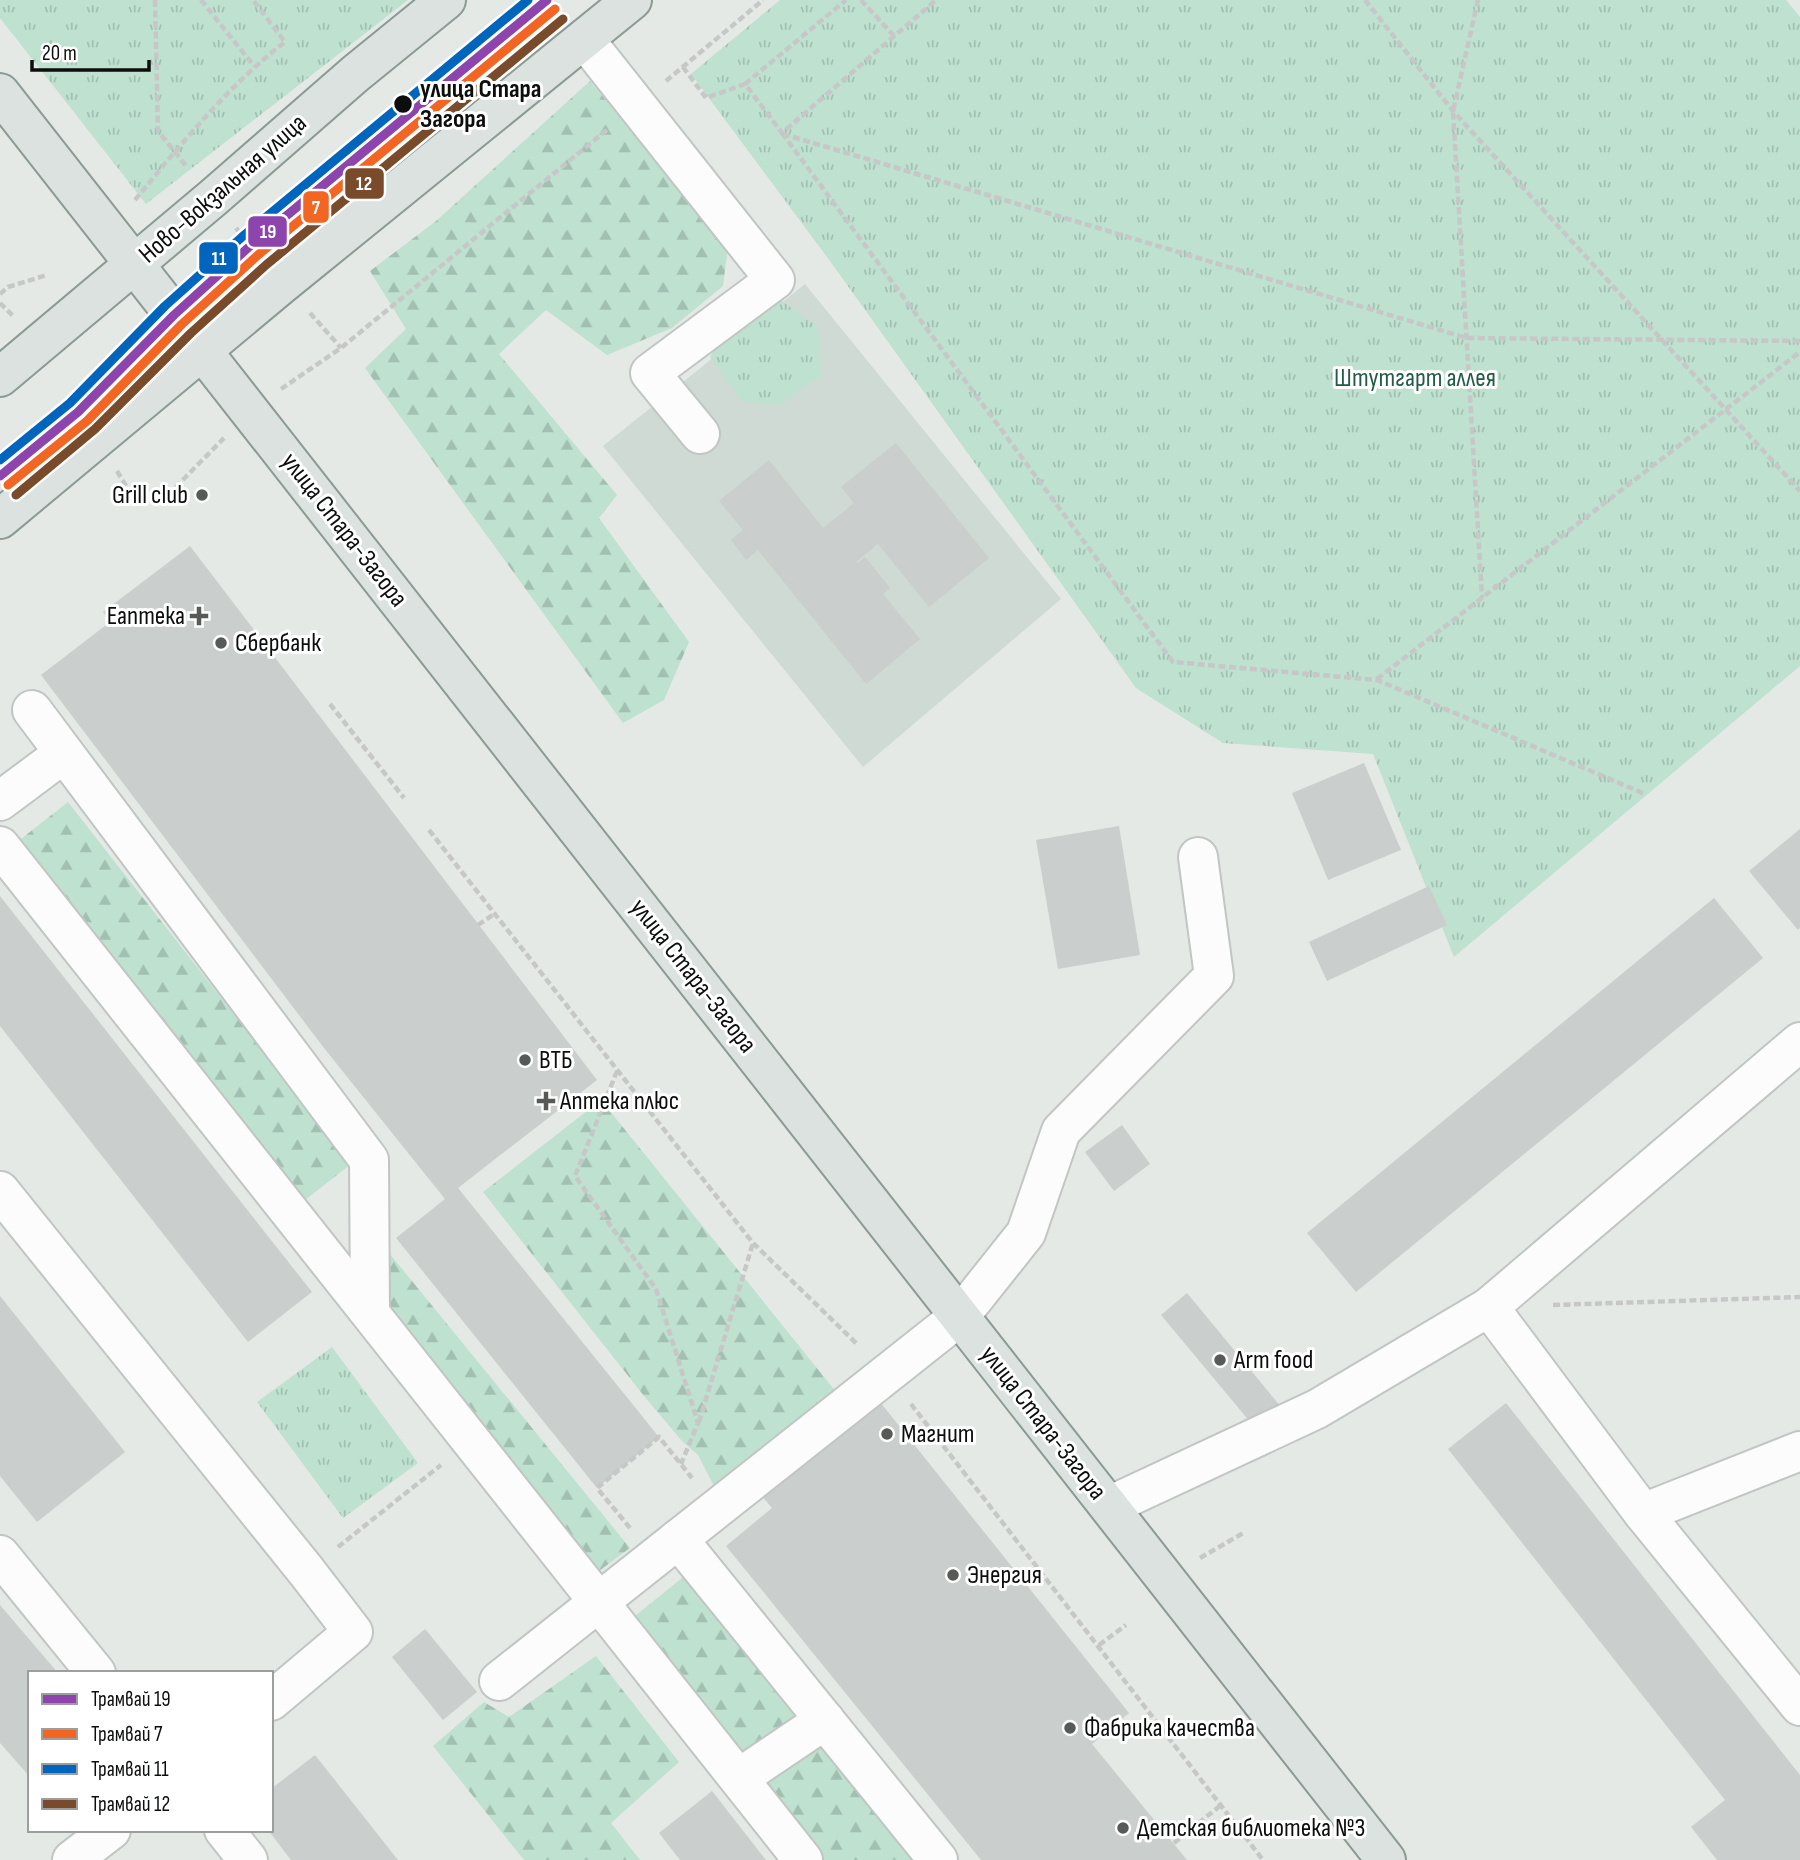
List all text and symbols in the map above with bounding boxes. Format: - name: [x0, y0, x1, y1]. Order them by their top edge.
- scale bar: [32, 28, 149, 72]
- text: 20 m: [42, 41, 77, 66]
- place label: улица Стара Загора: [420, 74, 541, 135]
- marker: улица Стара Загора: [392, 93, 414, 115]
- street label: Ново-Вокзальная улица: [133, 108, 313, 270]
- line badge: 12: [344, 167, 385, 200]
- text: 12: [356, 173, 372, 196]
- line badge: 7: [302, 190, 330, 224]
- text: 7: [312, 197, 321, 220]
- line badge: 19: [247, 215, 288, 248]
- text: 19: [260, 221, 276, 244]
- line badge: 11: [198, 241, 239, 275]
- text: 11: [212, 248, 227, 271]
- park label: Штутгарт аллея: [1334, 363, 1496, 394]
- street label: улица Стара-Загора: [274, 447, 414, 613]
- place label: Grill club: [112, 480, 188, 511]
- marker: Grill club: [194, 487, 210, 503]
- place label: Еаптека: [107, 601, 185, 632]
- marker: Еаптека: [191, 608, 207, 624]
- place label: Сбербанк: [235, 628, 321, 659]
- marker: Сбербанк: [213, 635, 229, 651]
- street label: улица Стара-Загора: [623, 893, 763, 1059]
- place label: ВТБ: [539, 1045, 572, 1076]
- marker: ВТБ: [517, 1052, 533, 1068]
- place label: Аптека плюс: [559, 1086, 679, 1117]
- marker: Аптека плюс: [538, 1093, 554, 1109]
- street label: улица Стара-Загора: [973, 1340, 1113, 1506]
- place label: Arm food: [1233, 1345, 1313, 1376]
- marker: Arm food: [1212, 1352, 1228, 1368]
- place label: Магнит: [901, 1419, 974, 1450]
- marker: Магнит: [879, 1426, 895, 1442]
- place label: Энергия: [967, 1560, 1042, 1591]
- marker: Энергия: [945, 1567, 961, 1583]
- legend: [28, 1671, 273, 1832]
- text: Трамвай 19: [91, 1687, 171, 1712]
- place label: Фабрика качества: [1084, 1713, 1255, 1744]
- marker: Фабрика качества: [1062, 1720, 1078, 1736]
- text: Трамвай 7: [91, 1722, 163, 1747]
- text: Трамвай 11: [91, 1757, 169, 1782]
- text: Трамвай 12: [91, 1792, 170, 1817]
- place label: Детская библиотека №3: [1137, 1813, 1365, 1844]
- marker: Детская библиотека №3: [1115, 1820, 1131, 1836]

